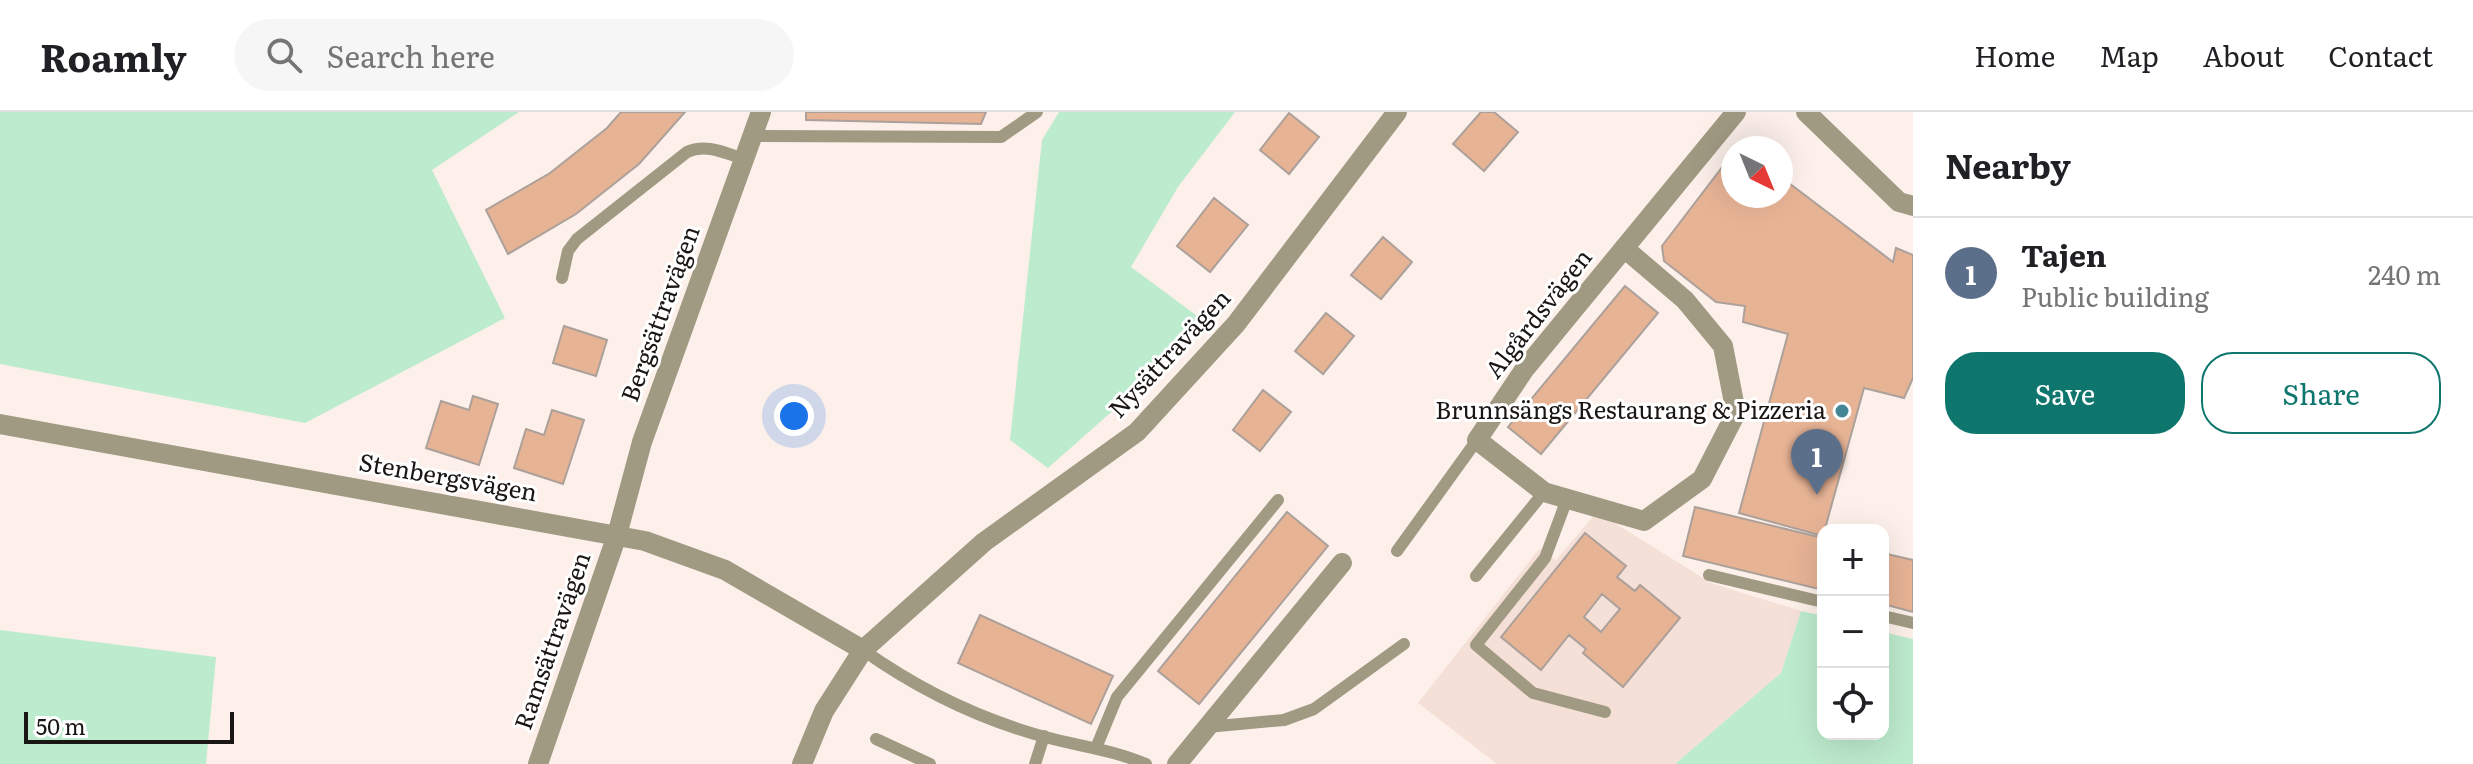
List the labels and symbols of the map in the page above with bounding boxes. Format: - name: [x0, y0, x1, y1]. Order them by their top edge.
- north arrow: [1721, 136, 1793, 208]
- street label: Bergsättravägen: [610, 220, 707, 406]
- street label: Algårdsvägen: [1475, 240, 1599, 385]
- street label: Nysättravägen: [1099, 280, 1237, 425]
- place label: Brunnsängs Restaurang & Pizzeria: [1435, 391, 1826, 426]
- your location: [774, 396, 814, 436]
- marker: Brunnsängs Restaurang & Pizzeria: [1833, 402, 1851, 420]
- pin: 1: [1791, 429, 1843, 495]
- street label: Stenbergsvägen: [356, 443, 540, 508]
- street label: Ramsättravägen: [504, 547, 597, 734]
- scale bar: [24, 708, 234, 744]

